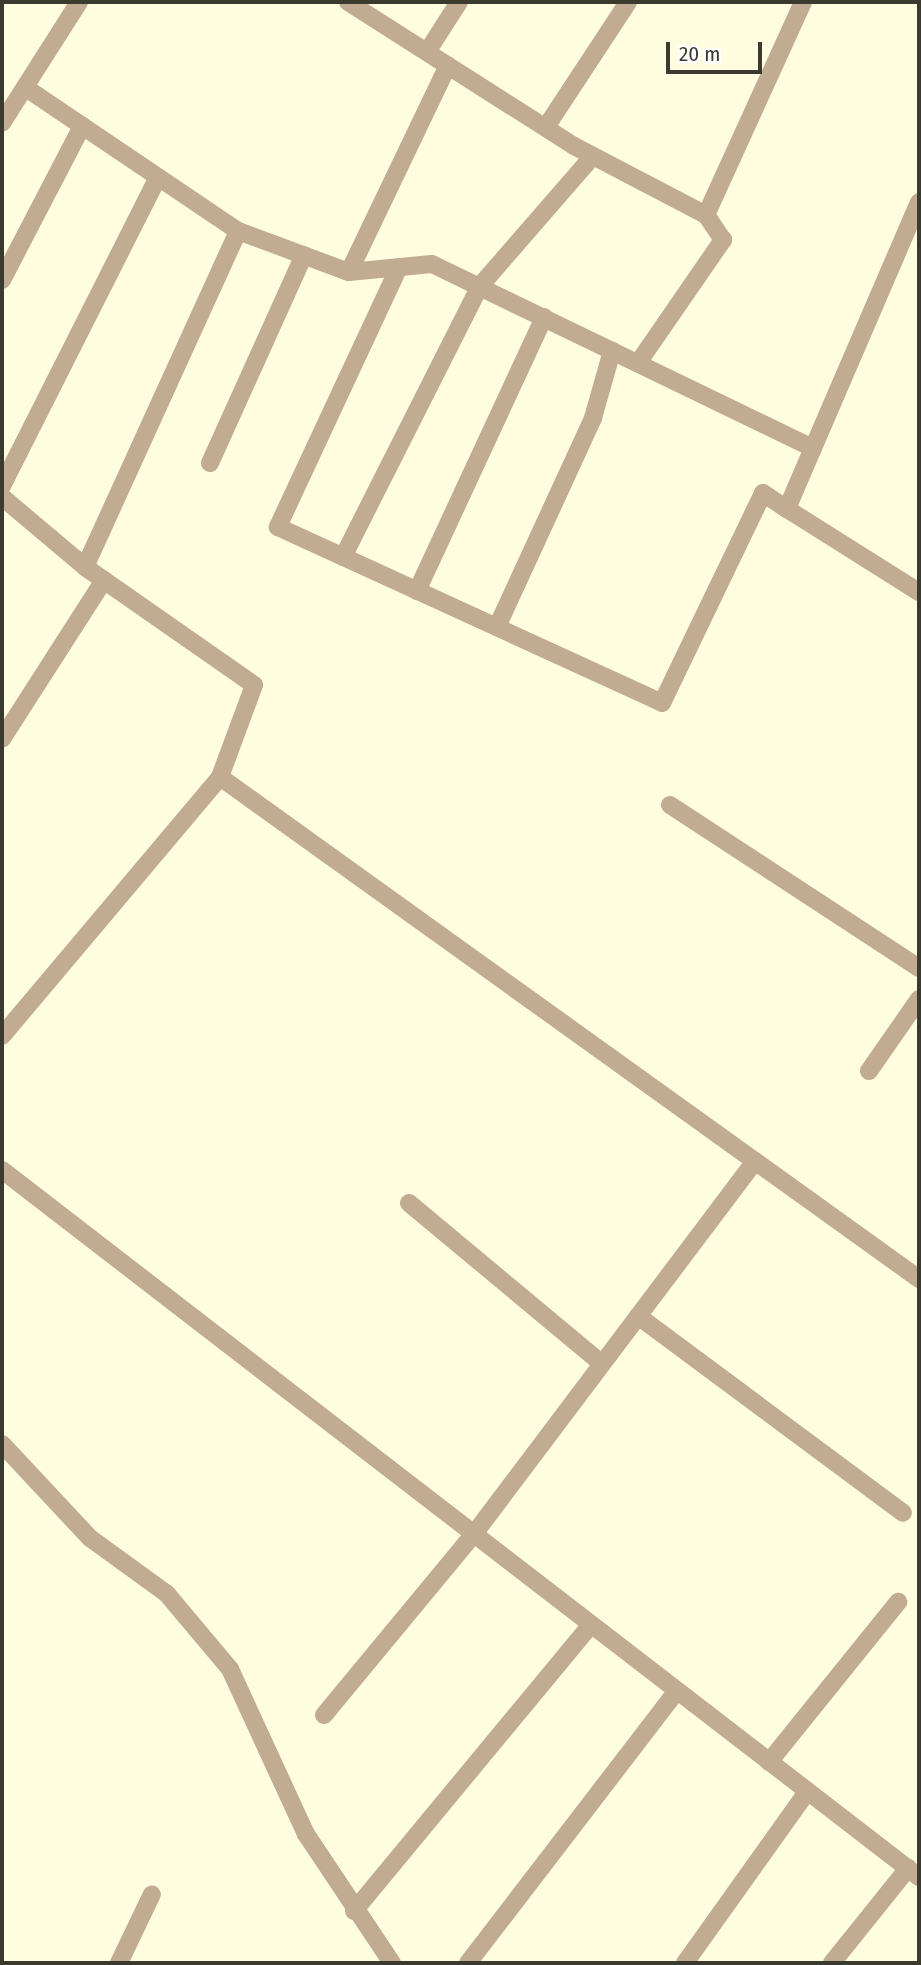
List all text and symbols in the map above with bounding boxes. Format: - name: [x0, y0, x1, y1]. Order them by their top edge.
- scale bar: [669, 28, 765, 72]
- text: 20 m: [679, 41, 720, 67]

